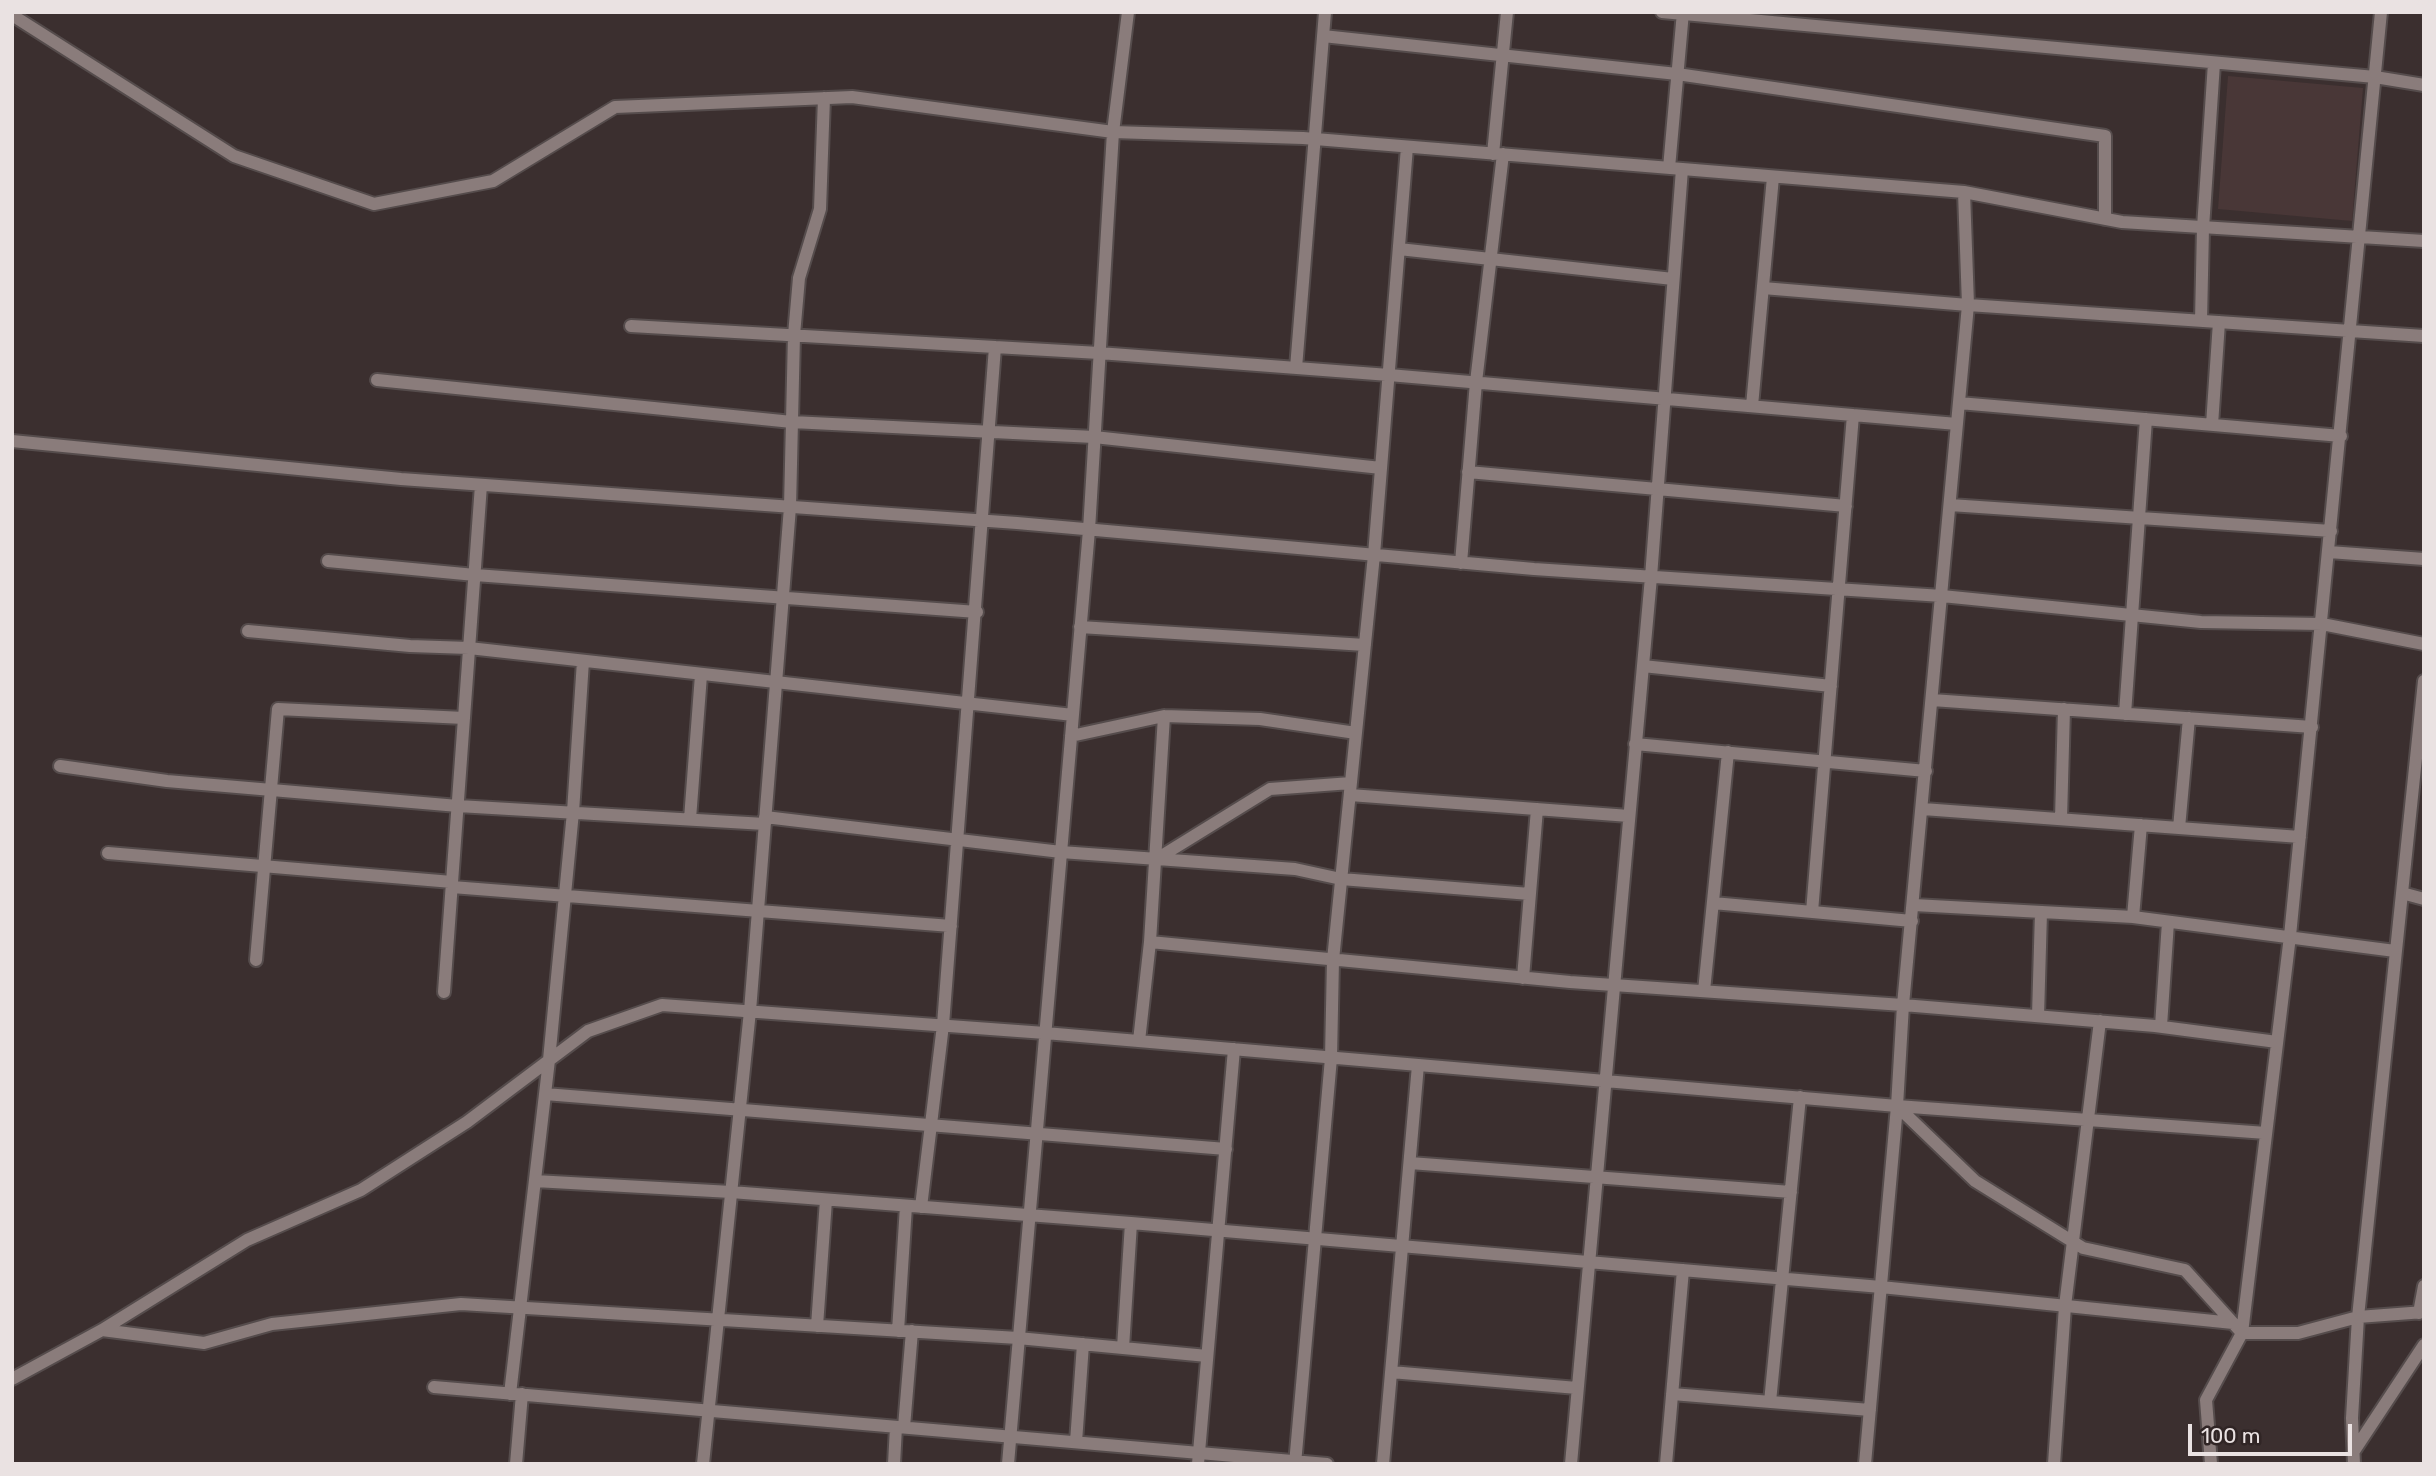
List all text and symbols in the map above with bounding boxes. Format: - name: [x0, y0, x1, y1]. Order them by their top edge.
- scale bar: [2191, 1410, 2356, 1454]
- text: 100 m: [2201, 1423, 2260, 1448]

